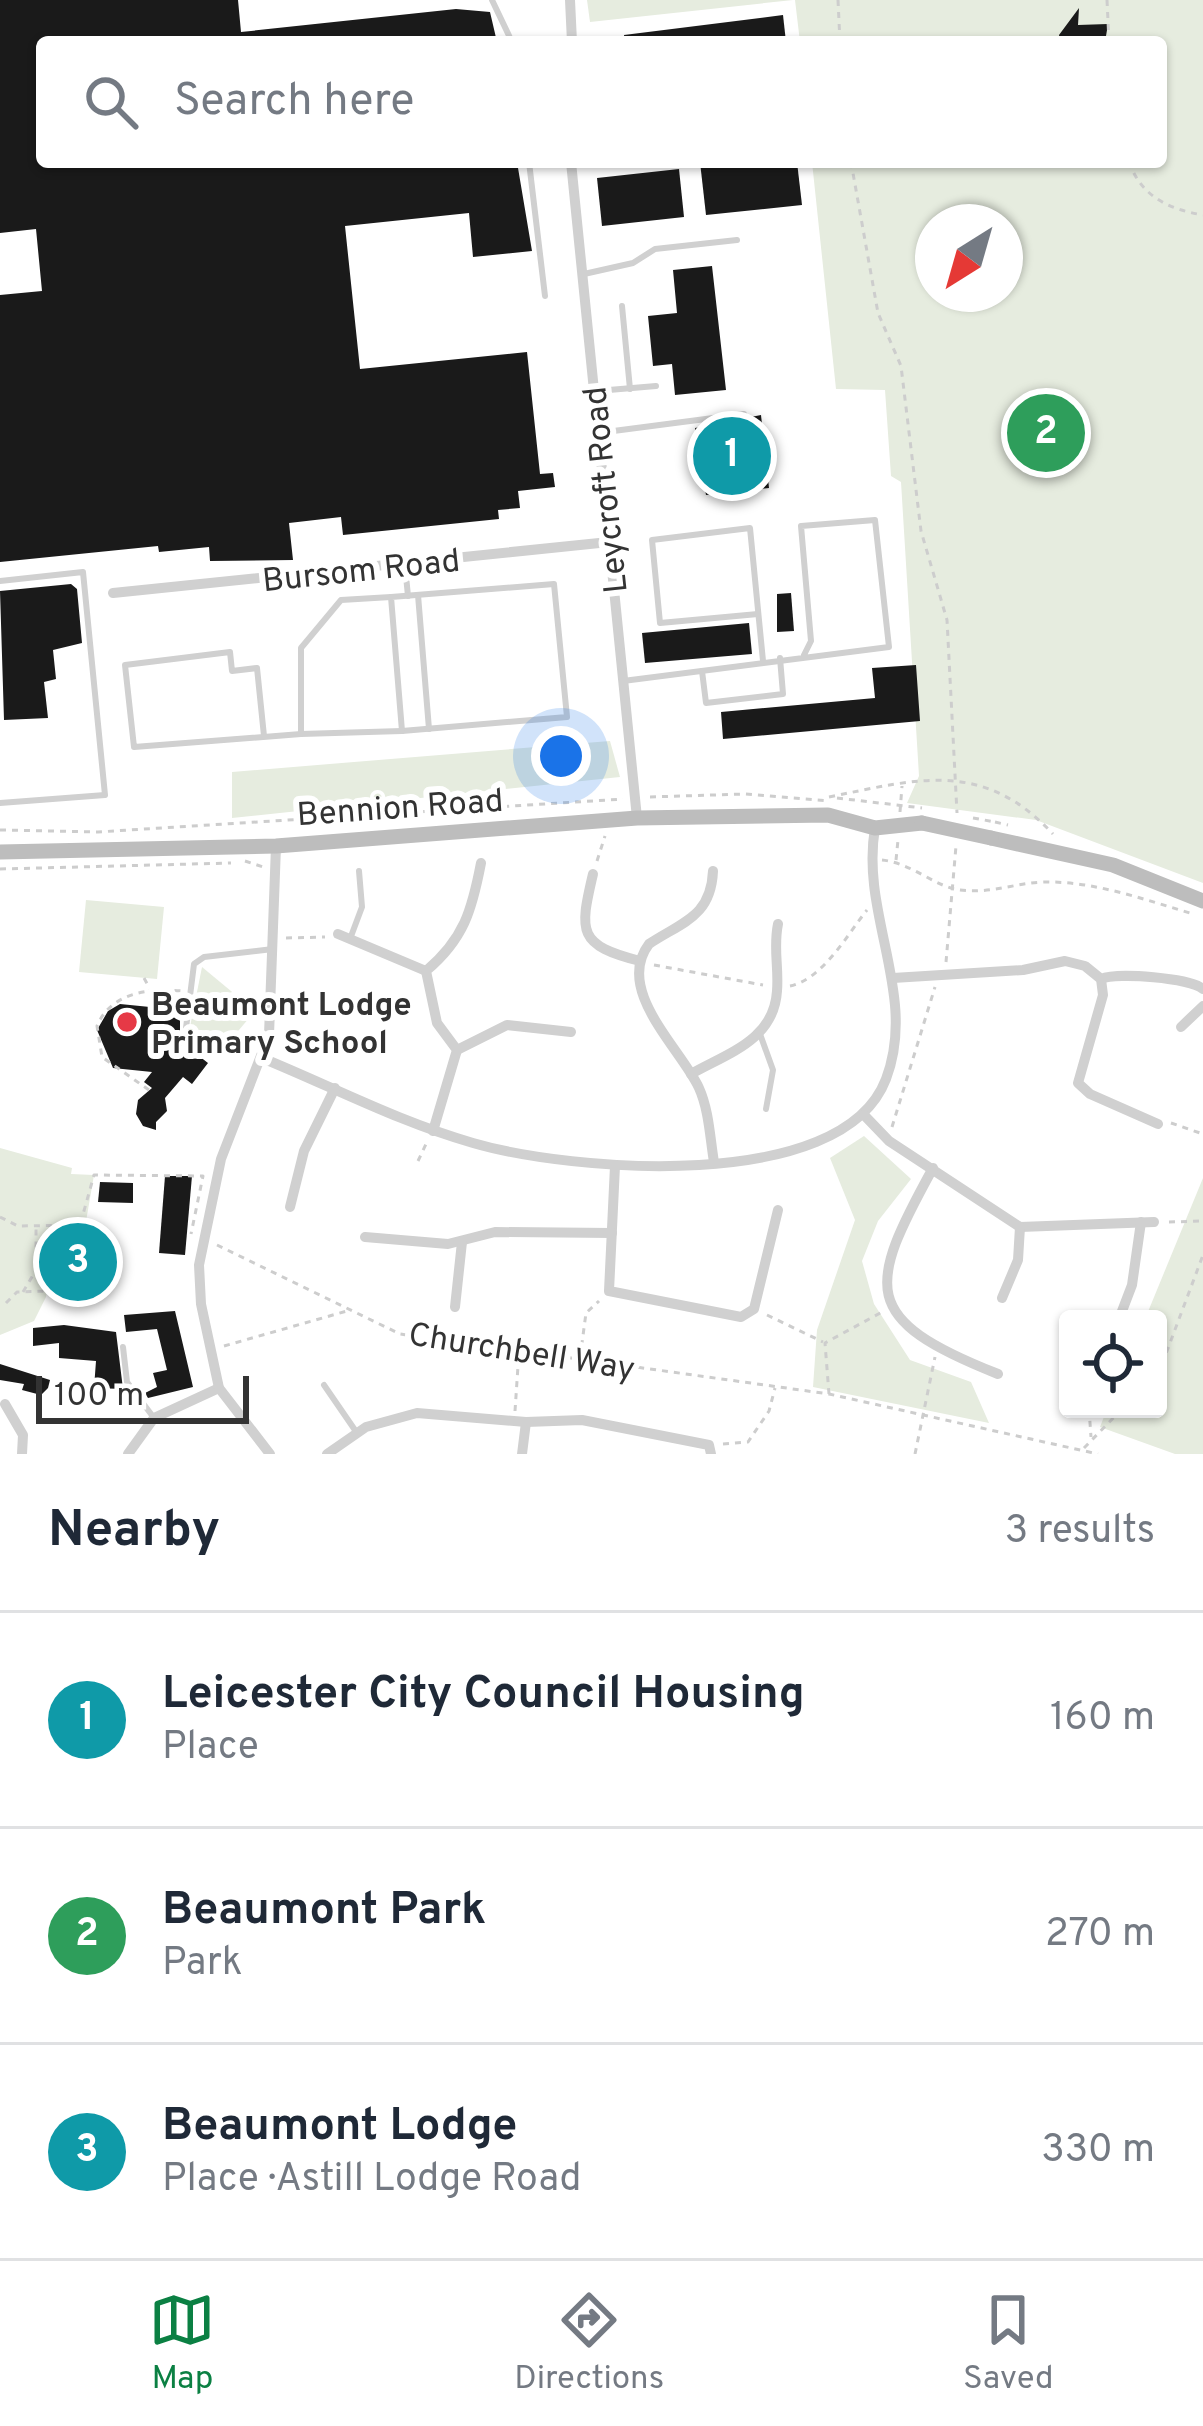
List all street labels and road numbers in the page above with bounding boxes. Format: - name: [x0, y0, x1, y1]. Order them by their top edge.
- street label: Leycroft Road: [576, 384, 640, 595]
- street label: Bursom Road: [261, 542, 462, 604]
- street label: Bennion Road: [296, 782, 505, 838]
- street label: Churchbell Way: [405, 1315, 638, 1393]

